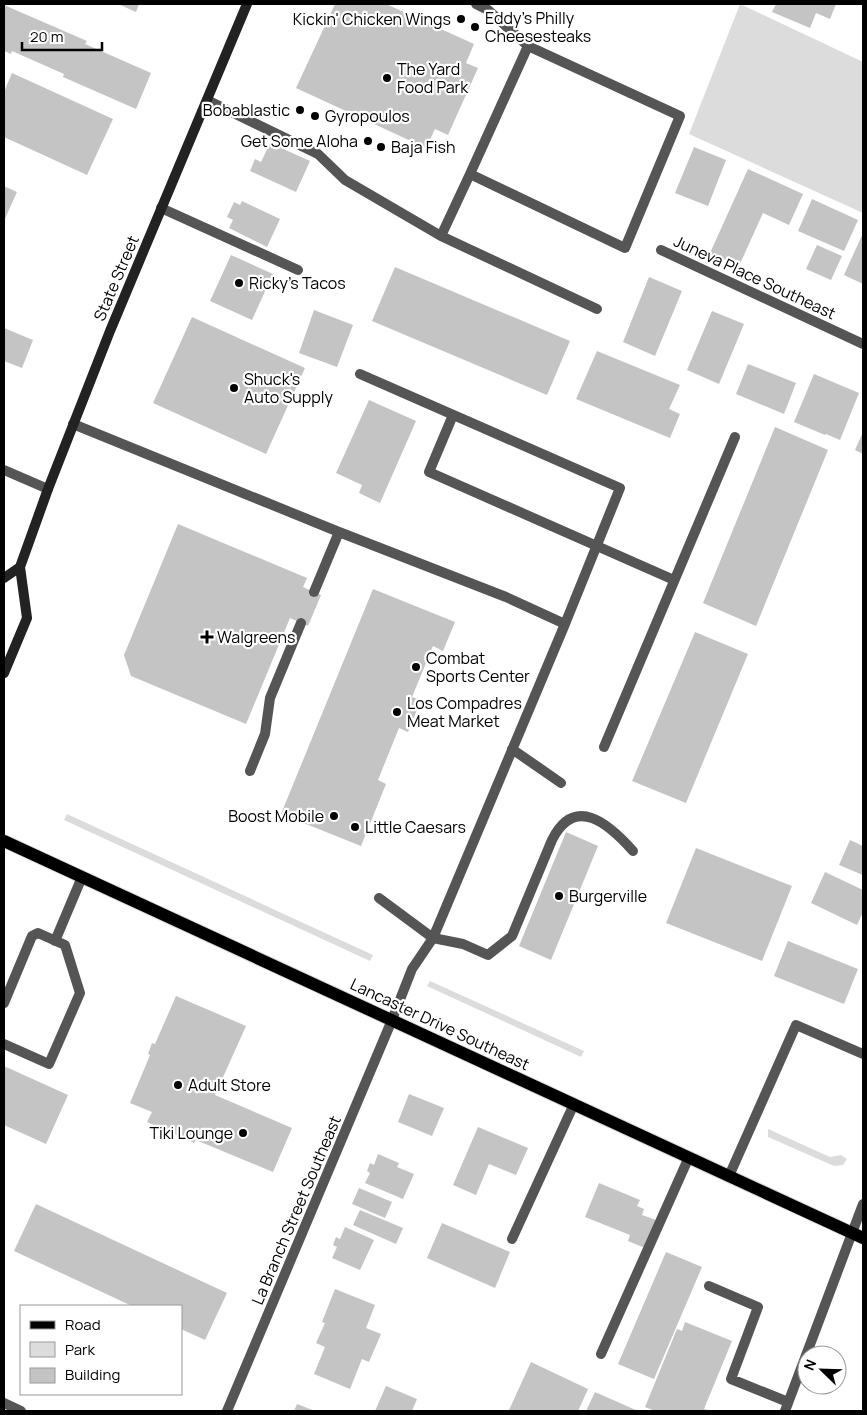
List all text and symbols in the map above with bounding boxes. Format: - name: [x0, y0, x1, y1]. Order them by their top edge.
- place label: Eddy's Philly Cheesesteaks: [485, 7, 591, 47]
- place label: Kickin' Chicken Wings: [293, 8, 451, 30]
- marker: Kickin' Chicken Wings: [455, 13, 467, 25]
- scale bar: [22, 20, 102, 52]
- marker: Eddy's Philly Cheesesteaks: [469, 21, 481, 33]
- text: 20 m: [30, 26, 63, 47]
- place label: The Yard Food Park: [397, 58, 469, 98]
- marker: The Yard Food Park: [381, 72, 393, 84]
- place label: Bobablastic: [203, 99, 290, 121]
- marker: Bobablastic: [294, 104, 306, 116]
- place label: Gyropoulos: [325, 105, 410, 127]
- marker: Gyropoulos: [309, 110, 321, 122]
- place label: Get Some Aloha: [241, 130, 358, 152]
- marker: Get Some Aloha: [362, 135, 374, 147]
- place label: Baja Fish: [391, 136, 456, 158]
- marker: Baja Fish: [375, 141, 387, 153]
- street label: Juneva Place Southeast: [670, 230, 840, 324]
- street label: State Street: [88, 232, 144, 324]
- place label: Ricky's Tacos: [249, 272, 346, 294]
- marker: Ricky's Tacos: [233, 277, 245, 289]
- place label: Shuck's Auto Supply: [244, 368, 333, 408]
- marker: Shuck's Auto Supply: [228, 382, 240, 394]
- place label: Walgreens: [217, 626, 295, 648]
- marker: Walgreens: [201, 631, 213, 643]
- place label: Combat Sports Center: [426, 647, 530, 687]
- marker: Combat Sports Center: [410, 661, 422, 673]
- place label: Los Compadres Meat Market: [407, 692, 522, 732]
- marker: Los Compadres Meat Market: [391, 706, 403, 718]
- place label: Boost Mobile: [228, 805, 324, 827]
- marker: Boost Mobile: [328, 810, 340, 822]
- place label: Little Caesars: [365, 816, 466, 838]
- marker: Little Caesars: [349, 821, 361, 833]
- place label: Burgerville: [569, 885, 647, 907]
- marker: Burgerville: [553, 890, 565, 902]
- street label: Lancaster Drive Southeast: [347, 973, 533, 1075]
- place label: Adult Store: [188, 1074, 271, 1096]
- marker: Adult Store: [172, 1079, 184, 1091]
- street label: La Branch Street Southeast: [246, 1112, 346, 1308]
- place label: Tiki Lounge: [149, 1122, 233, 1144]
- marker: Tiki Lounge: [237, 1127, 249, 1139]
- legend: [20, 1305, 182, 1395]
- text: Road: [65, 1314, 101, 1335]
- text: Park: [65, 1339, 95, 1360]
- north arrow: [797, 1345, 847, 1395]
- text: N: [799, 1356, 820, 1373]
- text: Building: [65, 1364, 120, 1385]

